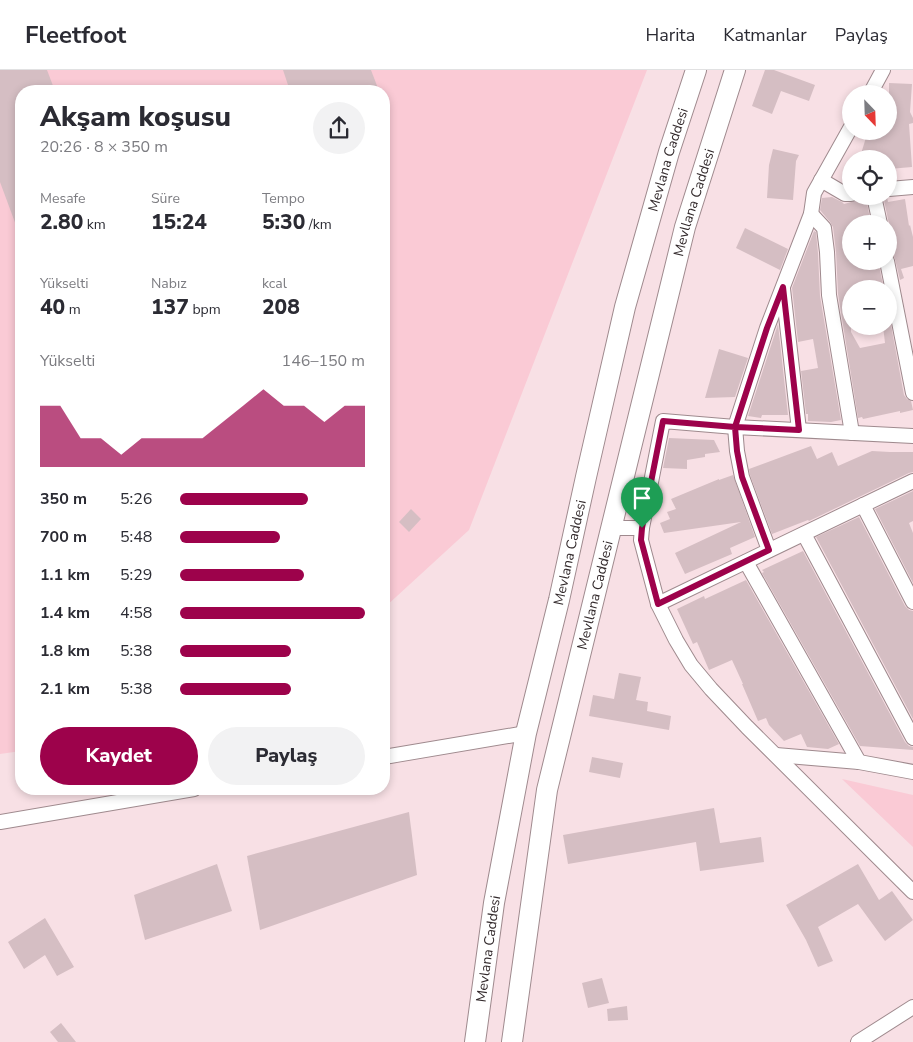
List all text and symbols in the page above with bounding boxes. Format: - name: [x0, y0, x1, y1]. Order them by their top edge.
- text: Fleetfoot: [25, 19, 126, 51]
- text: Harita: [646, 23, 695, 47]
- text: Katmanlar: [723, 23, 807, 47]
- text: Paylaş: [835, 23, 888, 47]
- north arrow: [842, 85, 898, 140]
- map controls: [842, 85, 897, 335]
- text: Akşam koşusu: [40, 98, 231, 136]
- button: share: [313, 102, 365, 154]
- street label: Mevlana Caddesi: [643, 105, 692, 214]
- text: 20:26 · 8 × 350 m: [40, 136, 168, 158]
- street label: Mevllana Caddesi: [669, 146, 719, 258]
- button: locate: [842, 150, 897, 205]
- text: Mesafe: [40, 189, 86, 208]
- text: Süre: [151, 189, 180, 208]
- text: Tempo: [262, 189, 305, 208]
- text: 2.80: [40, 208, 83, 236]
- text: 15:24: [151, 208, 207, 236]
- text: 5:30: [262, 208, 305, 236]
- text: km: [83, 215, 106, 234]
- text: /km: [305, 215, 332, 234]
- button: +: [842, 215, 897, 270]
- text: Yükselti: [40, 274, 88, 293]
- text: Nabız: [151, 274, 187, 293]
- text: kcal: [262, 274, 287, 293]
- button: −: [842, 280, 897, 335]
- text: 40: [40, 293, 65, 321]
- text: 137: [151, 293, 189, 321]
- text: 208: [262, 293, 300, 321]
- text: m: [65, 300, 81, 319]
- text: bpm: [189, 300, 221, 319]
- text: Yükselti: [40, 350, 95, 372]
- text: 146–150 m: [282, 350, 365, 372]
- pin: [621, 477, 663, 528]
- icon: arrive: [628, 484, 656, 512]
- text: 350 m: [40, 488, 87, 510]
- text: 5:26: [120, 488, 152, 510]
- street label: Mevlana Caddesi: [549, 498, 590, 607]
- text: 700 m: [40, 526, 87, 548]
- text: 5:48: [120, 526, 152, 548]
- street label: Mevllana Caddesi: [572, 539, 617, 652]
- text: 1.1 km: [40, 564, 90, 586]
- text: 5:29: [120, 564, 152, 586]
- text: 1.4 km: [40, 602, 90, 624]
- text: 4:58: [120, 602, 152, 624]
- text: 1.8 km: [40, 640, 90, 662]
- text: 5:38: [120, 640, 152, 662]
- text: 2.1 km: [40, 678, 90, 700]
- text: 5:38: [120, 678, 152, 700]
- button: Kaydet: [40, 727, 198, 785]
- button: Paylaş: [208, 727, 365, 785]
- street label: Mevlana Caddesi: [471, 894, 505, 1003]

